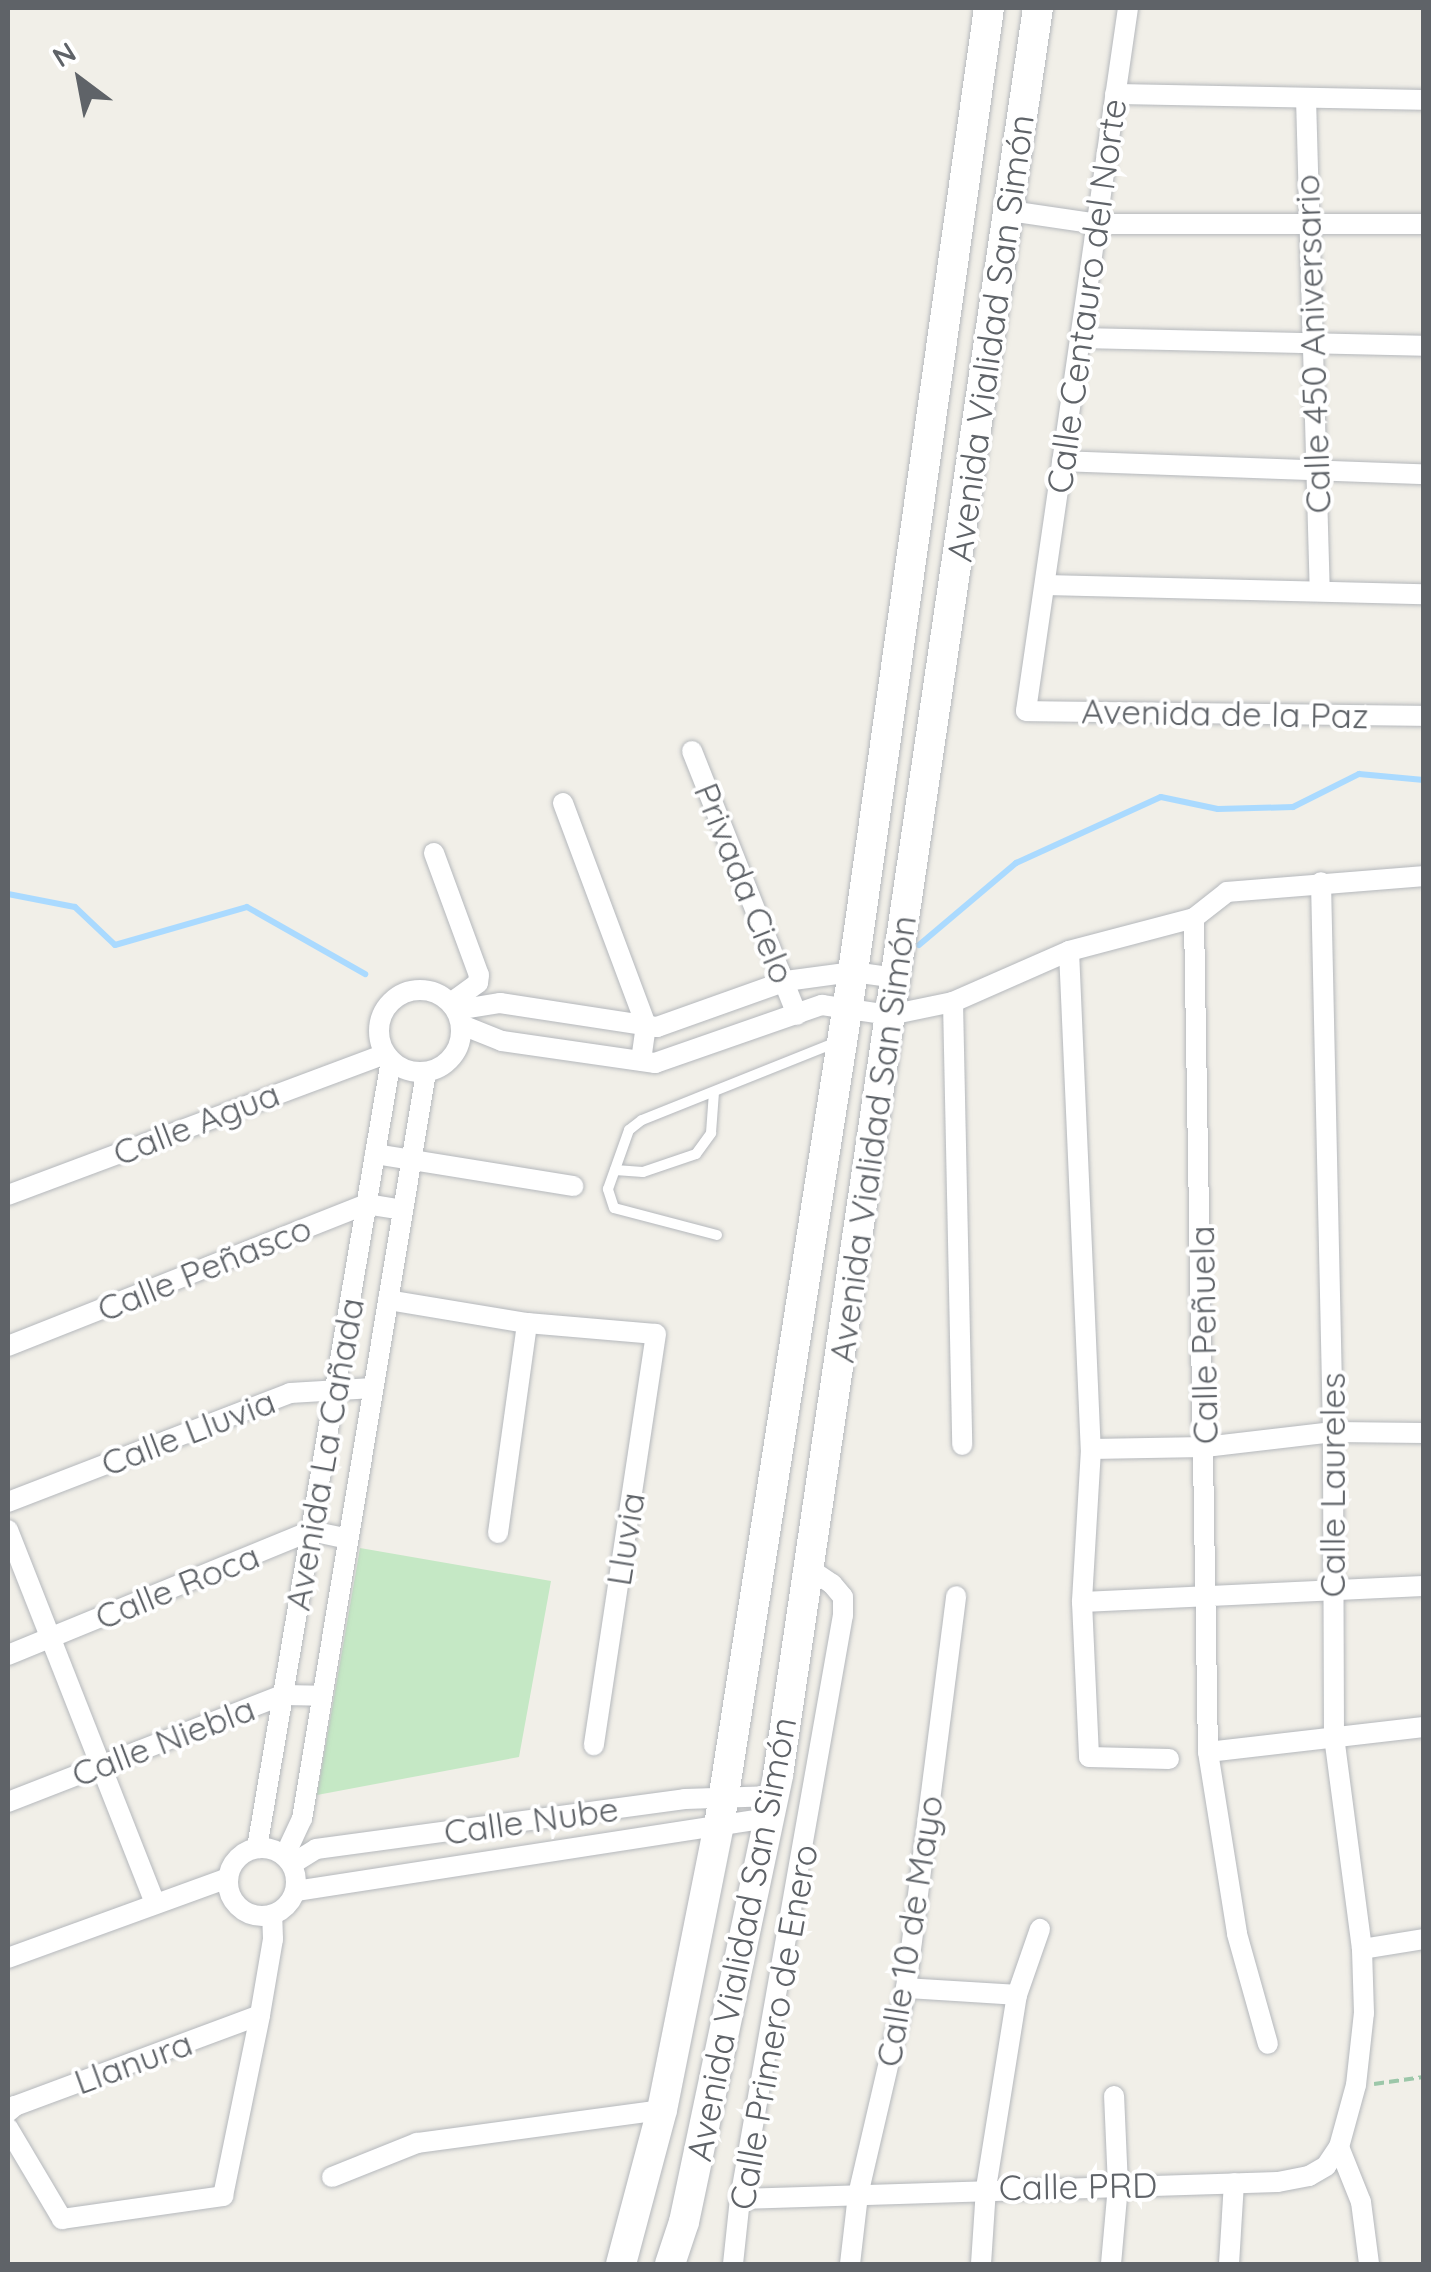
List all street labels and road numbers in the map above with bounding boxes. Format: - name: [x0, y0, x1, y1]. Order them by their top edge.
- street label: Calle Centauro del Norte: [1037, 96, 1135, 496]
- street label: Avenida Vialidad San Simón: [938, 112, 1042, 564]
- street label: Calle 450 Aniversario: [1285, 174, 1339, 514]
- street label: Avenida de la Paz: [1081, 689, 1369, 737]
- street label: Privada Cielo: [686, 777, 804, 989]
- street label: Avenida Vialidad San Simón: [820, 913, 924, 1365]
- street label: Calle Agua: [107, 1072, 285, 1174]
- street label: Calle Peñasco: [91, 1206, 317, 1330]
- street label: Calle Peñuela: [1180, 1225, 1226, 1445]
- street label: Avenida La Cañada: [276, 1294, 372, 1614]
- street label: Calle Laureles: [1311, 1373, 1353, 1597]
- street label: Calle Lluvia: [95, 1380, 281, 1484]
- street label: Lluvia: [597, 1489, 653, 1589]
- street label: Calle Roca: [89, 1534, 265, 1638]
- street label: Calle Niebla: [66, 1687, 260, 1795]
- street label: Avenida Vialidad San Simón: [677, 1713, 805, 2165]
- street label: Calle Nube: [441, 1787, 621, 1853]
- street label: Calle 10 de Mayo: [867, 1792, 951, 2070]
- street label: Calle Primero de Enero: [720, 1841, 826, 2213]
- street label: Llanura: [68, 2021, 198, 2103]
- street label: Calle PRD: [998, 2164, 1158, 2208]

